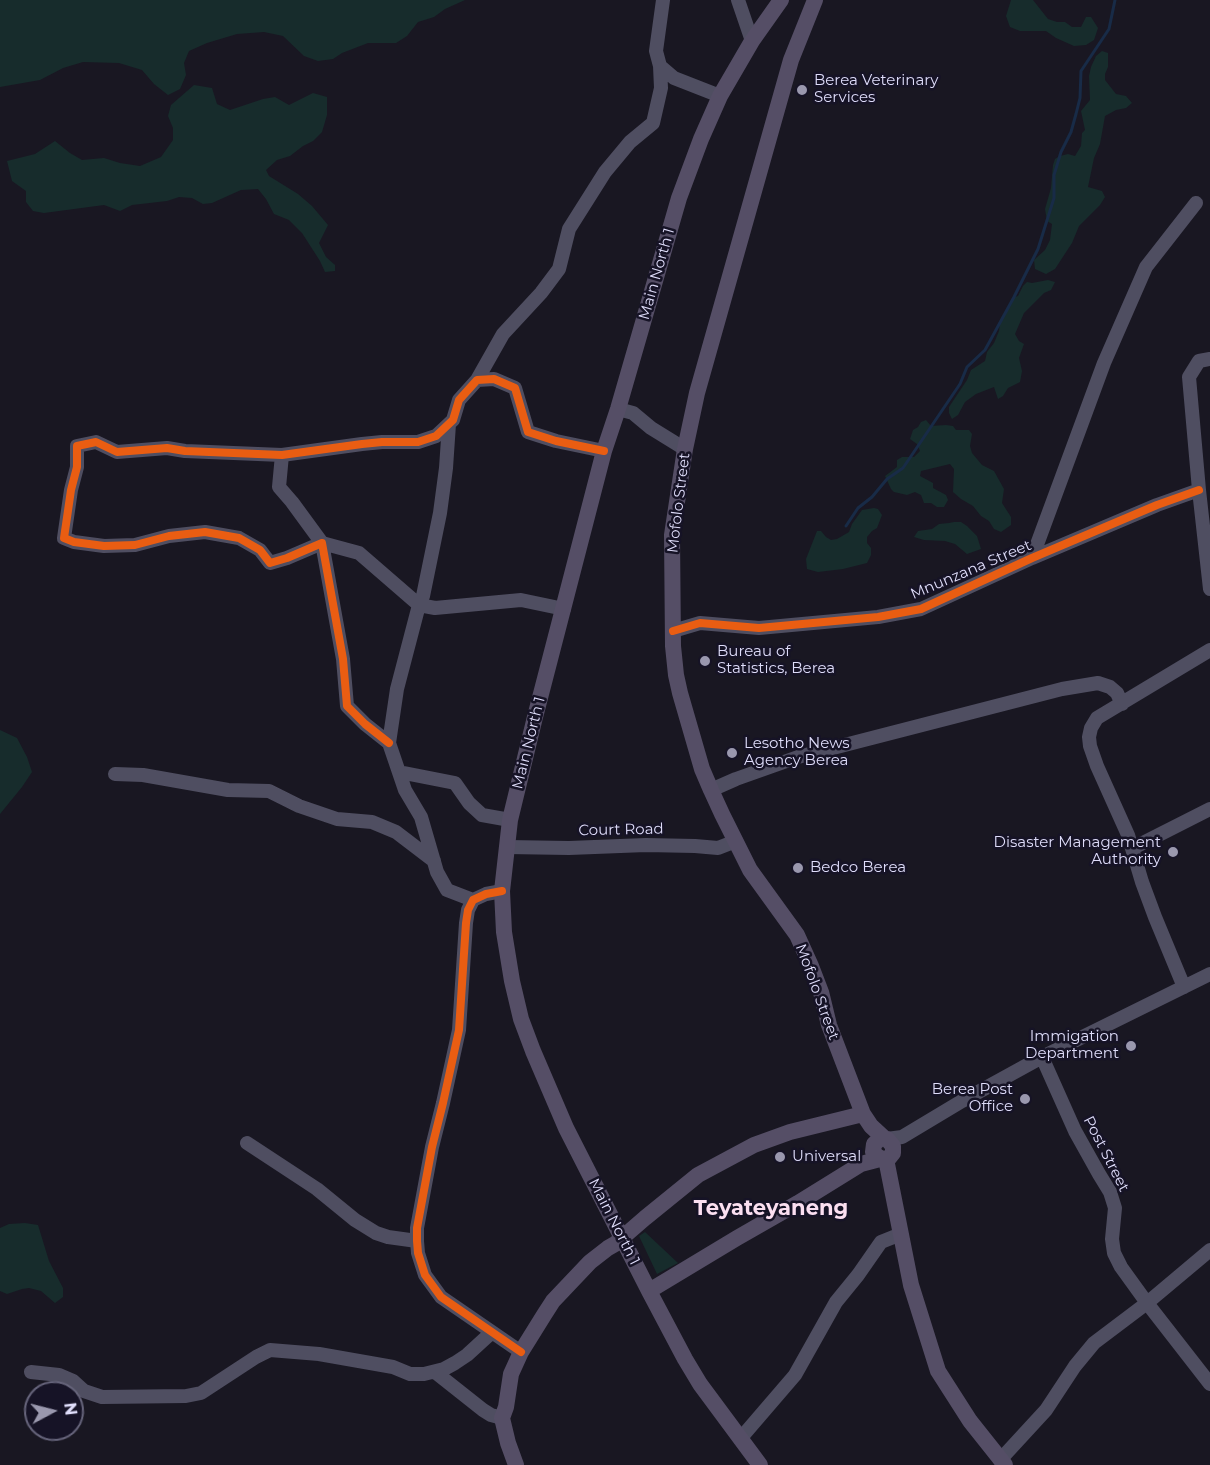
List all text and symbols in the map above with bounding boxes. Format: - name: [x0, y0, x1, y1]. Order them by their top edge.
- place label: Berea Veterinary Services: [814, 72, 938, 107]
- marker: Berea Veterinary Services: [795, 83, 809, 97]
- street label: Main North 1: [635, 226, 679, 322]
- street label: Mofolo Street: [664, 452, 694, 554]
- street label: Mnunzana Street: [908, 536, 1034, 604]
- place label: Bureau of Statistics, Berea: [717, 643, 835, 678]
- marker: Bureau of Statistics, Berea: [698, 654, 712, 668]
- street label: Main North 1: [509, 695, 549, 791]
- place label: Lesotho News Agency Berea: [744, 735, 850, 770]
- marker: Lesotho News Agency Berea: [725, 746, 739, 760]
- street label: Court Road: [578, 820, 664, 840]
- place label: Disaster Management Authority: [994, 834, 1161, 869]
- marker: Disaster Management Authority: [1166, 845, 1180, 859]
- place label: Bedco Berea: [810, 859, 906, 877]
- marker: Bedco Berea: [791, 861, 805, 875]
- street label: Mofolo Street: [791, 942, 843, 1042]
- place label: Immigation Department: [1025, 1028, 1119, 1063]
- marker: Immigation Department: [1124, 1039, 1138, 1053]
- place label: Berea Post Office: [932, 1081, 1013, 1116]
- marker: Berea Post Office: [1018, 1092, 1032, 1106]
- street label: Post Street: [1079, 1113, 1133, 1195]
- place label: Universal: [792, 1148, 861, 1166]
- marker: Universal: [773, 1150, 787, 1164]
- street label: Main North 1: [584, 1176, 644, 1268]
- district label: Teyateyaneng: [694, 1196, 848, 1222]
- north arrow: [24, 1381, 84, 1441]
- text: N: [60, 1401, 81, 1417]

